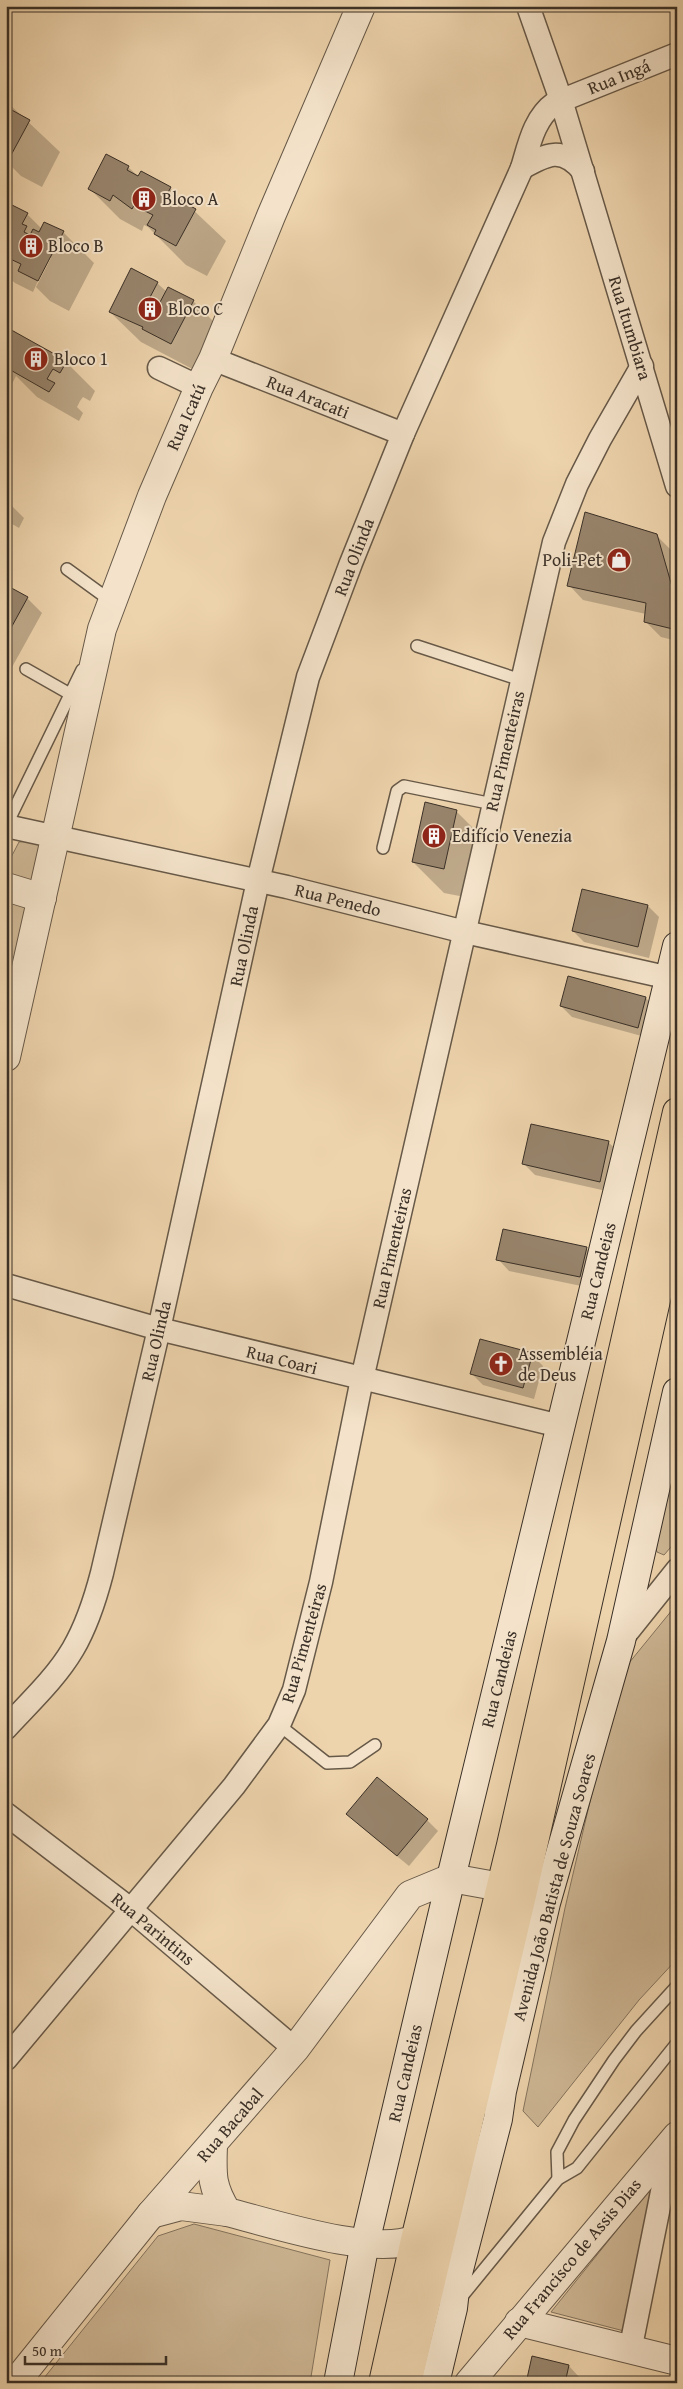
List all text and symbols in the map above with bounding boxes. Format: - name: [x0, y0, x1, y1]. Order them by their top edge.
- street label: Rua Ingá: [583, 52, 655, 101]
- place label: Bloco A: [162, 185, 219, 212]
- building icon: Bloco A: [131, 186, 157, 212]
- place label: Bloco B: [48, 232, 104, 259]
- building icon: Bloco B: [18, 233, 44, 259]
- street label: Rua Itumbiara: [602, 272, 659, 384]
- place label: Bloco C: [168, 295, 224, 322]
- building icon: Bloco C: [137, 296, 163, 322]
- place label: Bloco 1: [54, 345, 108, 372]
- building icon: Bloco 1: [23, 346, 49, 372]
- street label: Rua Aracati: [263, 368, 354, 425]
- street label: Rua Icatú: [159, 379, 212, 455]
- street label: Rua Olinda: [326, 513, 381, 600]
- place label: Poli-Pet: [542, 546, 603, 573]
- shop icon: Poli-Pet: [606, 547, 632, 573]
- street label: Rua Pimenteiras: [477, 688, 532, 814]
- place label: Edifício Venezia: [452, 822, 572, 849]
- building icon: Edifício Venezia: [421, 823, 447, 849]
- street label: Rua Penedo: [292, 876, 384, 923]
- street label: Rua Olinda: [222, 903, 265, 989]
- street label: Rua Pimenteiras: [364, 1185, 419, 1311]
- street label: Rua Candeias: [572, 1219, 623, 1323]
- street label: Rua Olinda: [133, 1298, 178, 1384]
- street label: Rua Coari: [244, 1338, 321, 1381]
- place label: Assembléia de Deus: [518, 1340, 603, 1388]
- church icon: Assembléia de Deus: [488, 1351, 514, 1377]
- street label: Rua Pimenteiras: [274, 1580, 333, 1706]
- street label: Rua Candeias: [473, 1627, 524, 1731]
- street label: Avenida João Batista de Souza Soares: [505, 1750, 602, 2024]
- street label: Rua Parintins: [106, 1885, 201, 1972]
- street label: Rua Candeias: [380, 2021, 429, 2125]
- street label: Rua Bacabal: [190, 2082, 270, 2168]
- street label: Rua Francisco de Assis Dias: [496, 2172, 647, 2345]
- scale bar: [25, 2334, 166, 2366]
- text: 50 m: [32, 2340, 63, 2361]

